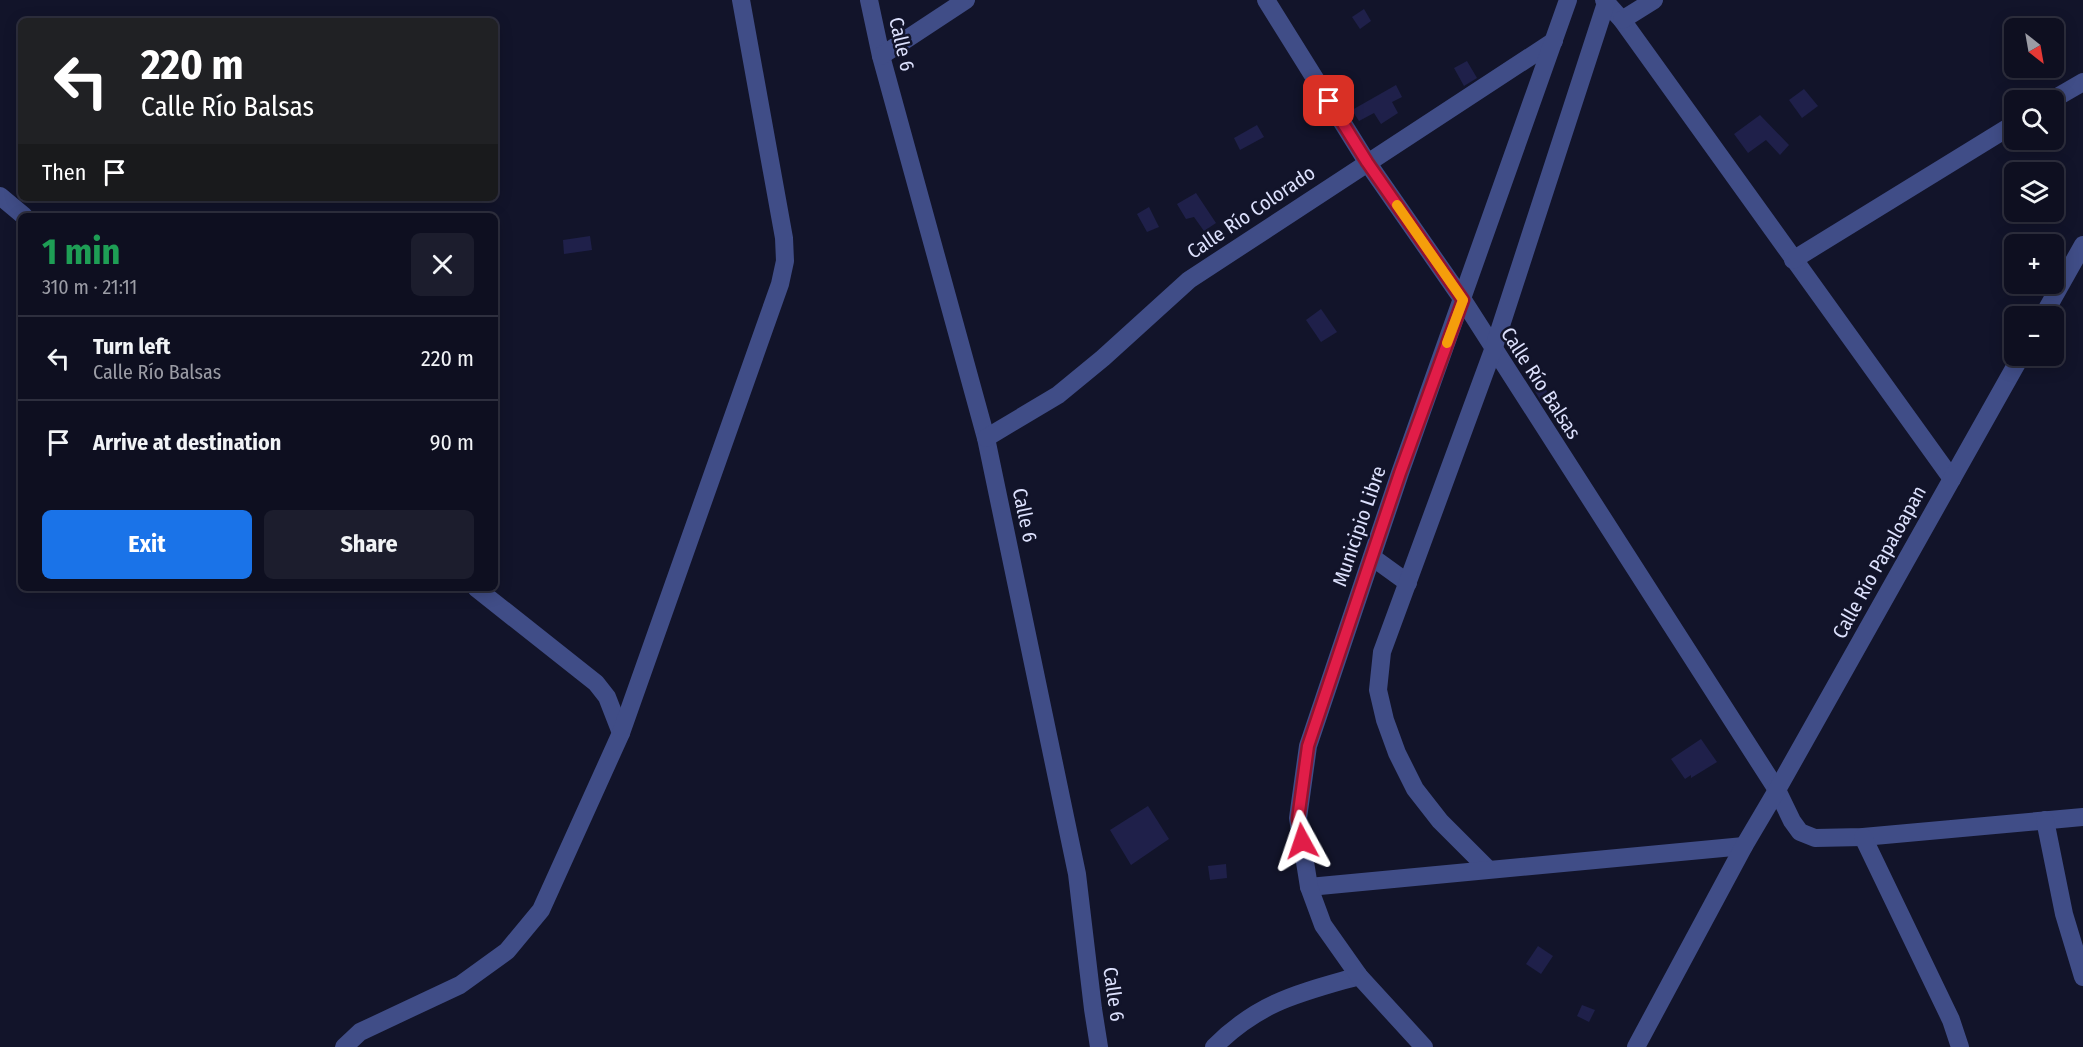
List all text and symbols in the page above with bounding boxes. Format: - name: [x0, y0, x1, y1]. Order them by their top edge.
- street label: Calle 6: [884, 15, 920, 73]
- north arrow: [2004, 18, 2064, 78]
- map controls: [2004, 18, 2064, 366]
- text: 220 m: [141, 40, 244, 90]
- icon: left: [42, 42, 120, 120]
- pin: [1303, 75, 1354, 126]
- icon: arrive: [1312, 84, 1345, 117]
- button: search: [2004, 90, 2064, 150]
- text: Calle Río Balsas: [141, 91, 314, 123]
- icon: arrive: [98, 156, 131, 189]
- text: Then: [42, 159, 86, 186]
- street label: Calle Río Colorado: [1182, 160, 1320, 264]
- button: layers: [2004, 162, 2064, 222]
- text: 1 min: [42, 230, 120, 274]
- button: close: [411, 233, 474, 296]
- button: +: [2004, 234, 2064, 294]
- text: 310 m · 21:11: [42, 275, 137, 299]
- button: −: [2004, 306, 2064, 366]
- street label: Calle Río Balsas: [1496, 323, 1586, 443]
- text: Turn left: [93, 333, 171, 360]
- icon: left: [42, 342, 75, 375]
- text: 220 m: [421, 345, 474, 372]
- text: Calle Río Balsas: [93, 360, 221, 384]
- icon: arrive: [42, 426, 75, 459]
- text: Arrive at destination: [93, 429, 281, 456]
- text: 90 m: [430, 429, 474, 456]
- street label: Municipio Libre: [1327, 463, 1391, 589]
- street label: Calle Río Papaloapan: [1827, 481, 1931, 643]
- street label: Calle 6: [1008, 486, 1042, 544]
- button: Exit: [42, 510, 252, 579]
- button: Share: [264, 510, 474, 579]
- position arrow: [1270, 809, 1334, 873]
- street label: Calle 6: [1098, 965, 1130, 1023]

